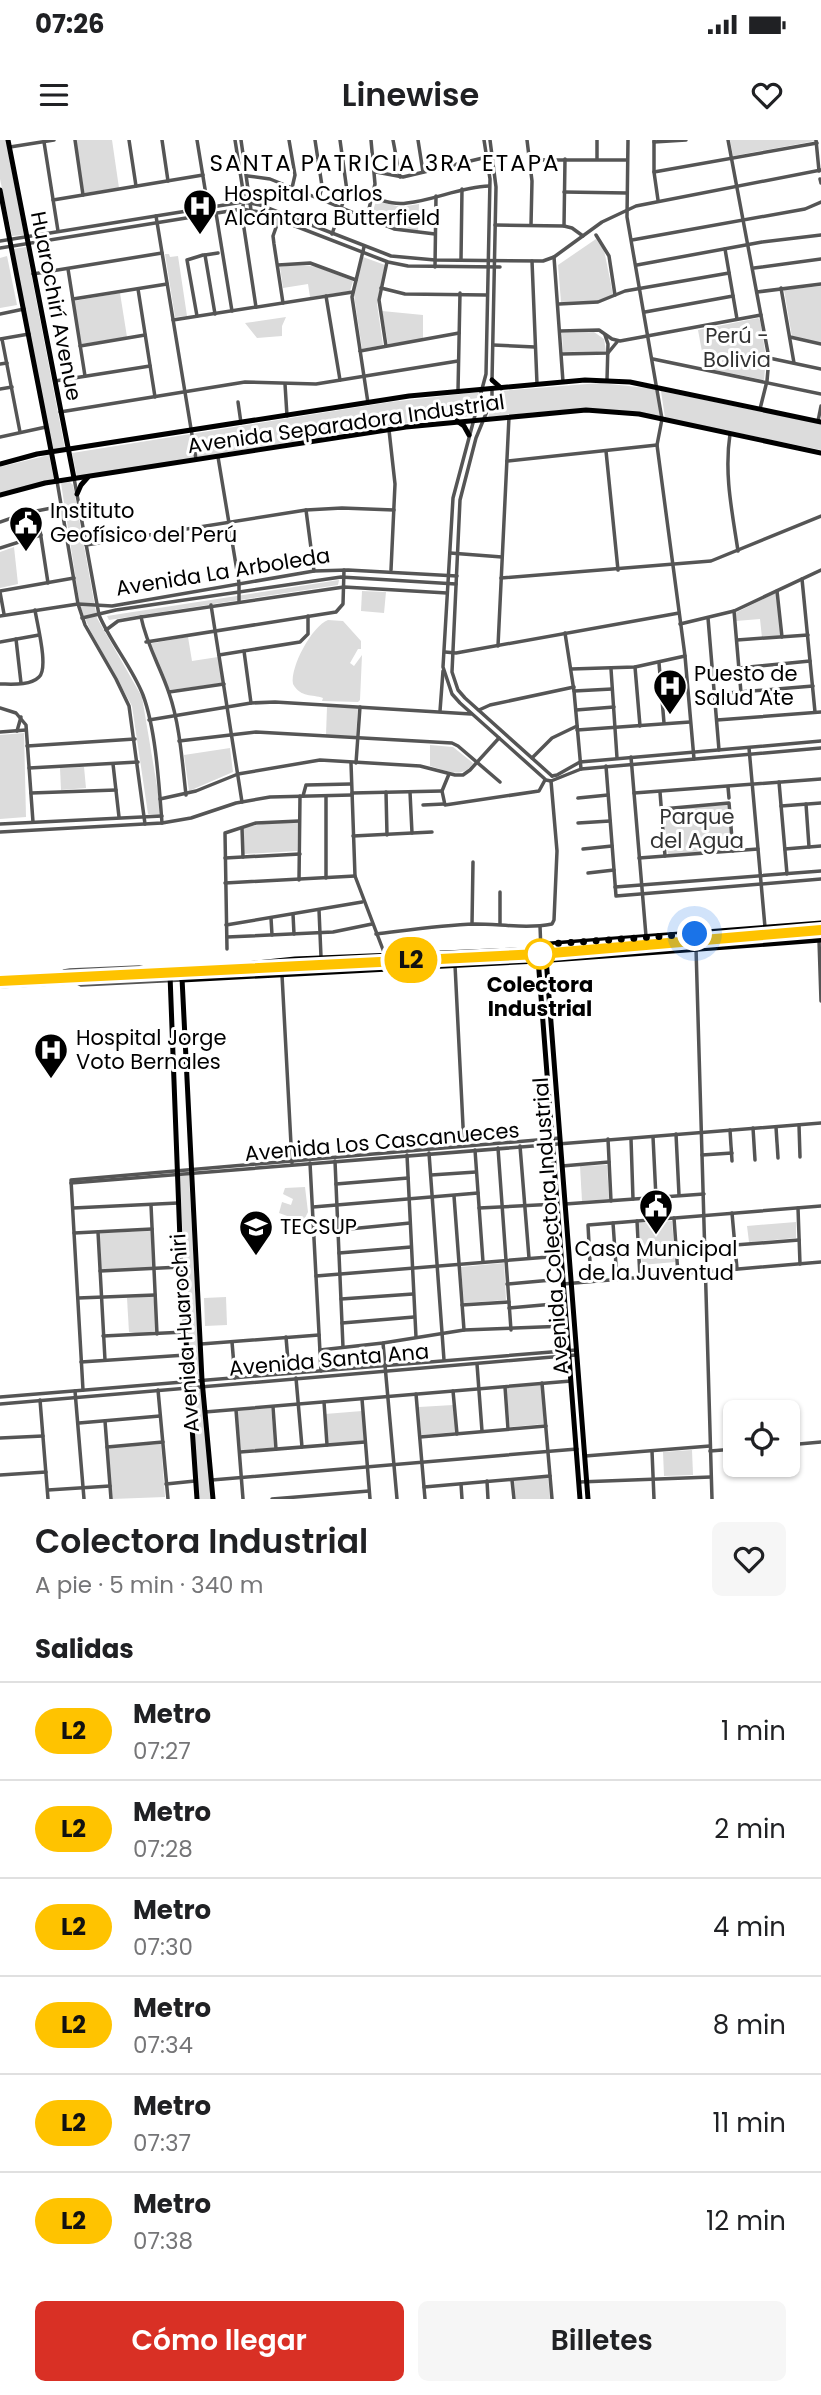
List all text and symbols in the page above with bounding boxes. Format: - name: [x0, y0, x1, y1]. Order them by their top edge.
- text: 07:26: [35, 6, 105, 42]
- text: Linewise: [342, 72, 479, 117]
- icon: menu: [35, 76, 73, 114]
- icon: heart: [748, 76, 786, 114]
- district label: SANTA PATRICIA 3RA ETAPA: [210, 147, 560, 179]
- place label: Hospital Carlos Alcántara Butterfield: [224, 179, 440, 232]
- hospital icon: Hospital Carlos Alcántara Butterfield: [181, 187, 219, 236]
- street label: Huarochirí Avenue: [24, 209, 89, 403]
- park label: Perú - Bolivia: [703, 321, 771, 374]
- street label: Avenida Separadora Industrial: [186, 387, 506, 460]
- place label: Instituto Geofísico del Perú: [50, 496, 237, 549]
- public building icon: Instituto Geofísico del Perú: [7, 504, 45, 553]
- street label: Avenida La Arboleda: [114, 540, 332, 603]
- place label: Puesto de Salud Ate: [694, 659, 798, 712]
- hospital icon: Puesto de Salud Ate: [651, 667, 689, 716]
- park label: Parque del Agua: [650, 802, 744, 855]
- your location: [677, 916, 712, 951]
- line badge: L2: [380, 937, 443, 983]
- marker: Colectora Industrial: [525, 939, 555, 969]
- text: L2: [398, 943, 424, 976]
- place label: Colectora Industrial: [487, 970, 593, 1023]
- place label: Hospital Jorge Voto Bernales: [76, 1023, 227, 1076]
- hospital icon: Hospital Jorge Voto Bernales: [32, 1031, 70, 1080]
- street label: Avenida Colectora Industrial: [526, 1076, 575, 1376]
- street label: Avenida Los Cascanueces: [243, 1115, 520, 1168]
- public building icon: Casa Municipal de la Juventud: [637, 1187, 675, 1236]
- school or university icon: TECSUP: [237, 1208, 275, 1257]
- place label: TECSUP: [280, 1212, 357, 1241]
- street label: Avenida Huarochiri: [163, 1233, 206, 1433]
- place label: Casa Municipal de la Juventud: [575, 1234, 737, 1287]
- street label: Avenida Santa Ana: [228, 1336, 430, 1383]
- map controls: [723, 1400, 800, 1477]
- button: locate: [723, 1400, 800, 1477]
- text: Colectora Industrial: [35, 1518, 368, 1565]
- button: heart: [712, 1522, 786, 1596]
- text: A pie · 5 min · 340 m: [35, 1569, 263, 1601]
- text: Salidas: [35, 1631, 134, 1667]
- text: Metro: [133, 1696, 211, 1732]
- text: 1 min: [721, 1713, 786, 1749]
- text: L2: [61, 1714, 86, 1747]
- text: 07:27: [133, 1735, 191, 1767]
- text: Metro: [133, 1794, 211, 1830]
- text: 2 min: [714, 1811, 786, 1847]
- text: L2: [61, 1812, 86, 1845]
- text: 07:28: [133, 1833, 193, 1865]
- text: Metro: [133, 1892, 211, 1928]
- text: 4 min: [713, 1909, 786, 1945]
- text: L2: [61, 1910, 86, 1943]
- text: 07:30: [133, 1931, 193, 1963]
- text: Metro: [133, 1990, 211, 2026]
- text: 8 min: [713, 2007, 786, 2043]
- text: L2: [61, 2008, 86, 2041]
- text: 07:34: [133, 2029, 193, 2061]
- text: Metro: [133, 2088, 211, 2124]
- text: 11 min: [713, 2105, 786, 2141]
- text: L2: [61, 2106, 86, 2139]
- text: 07:37: [133, 2127, 191, 2159]
- text: Metro: [133, 2186, 211, 2222]
- text: 12 min: [706, 2203, 786, 2239]
- text: L2: [61, 2204, 86, 2237]
- text: 07:38: [133, 2225, 193, 2257]
- button: Cómo llegar: [35, 2301, 404, 2381]
- button: Billetes: [418, 2301, 786, 2381]

